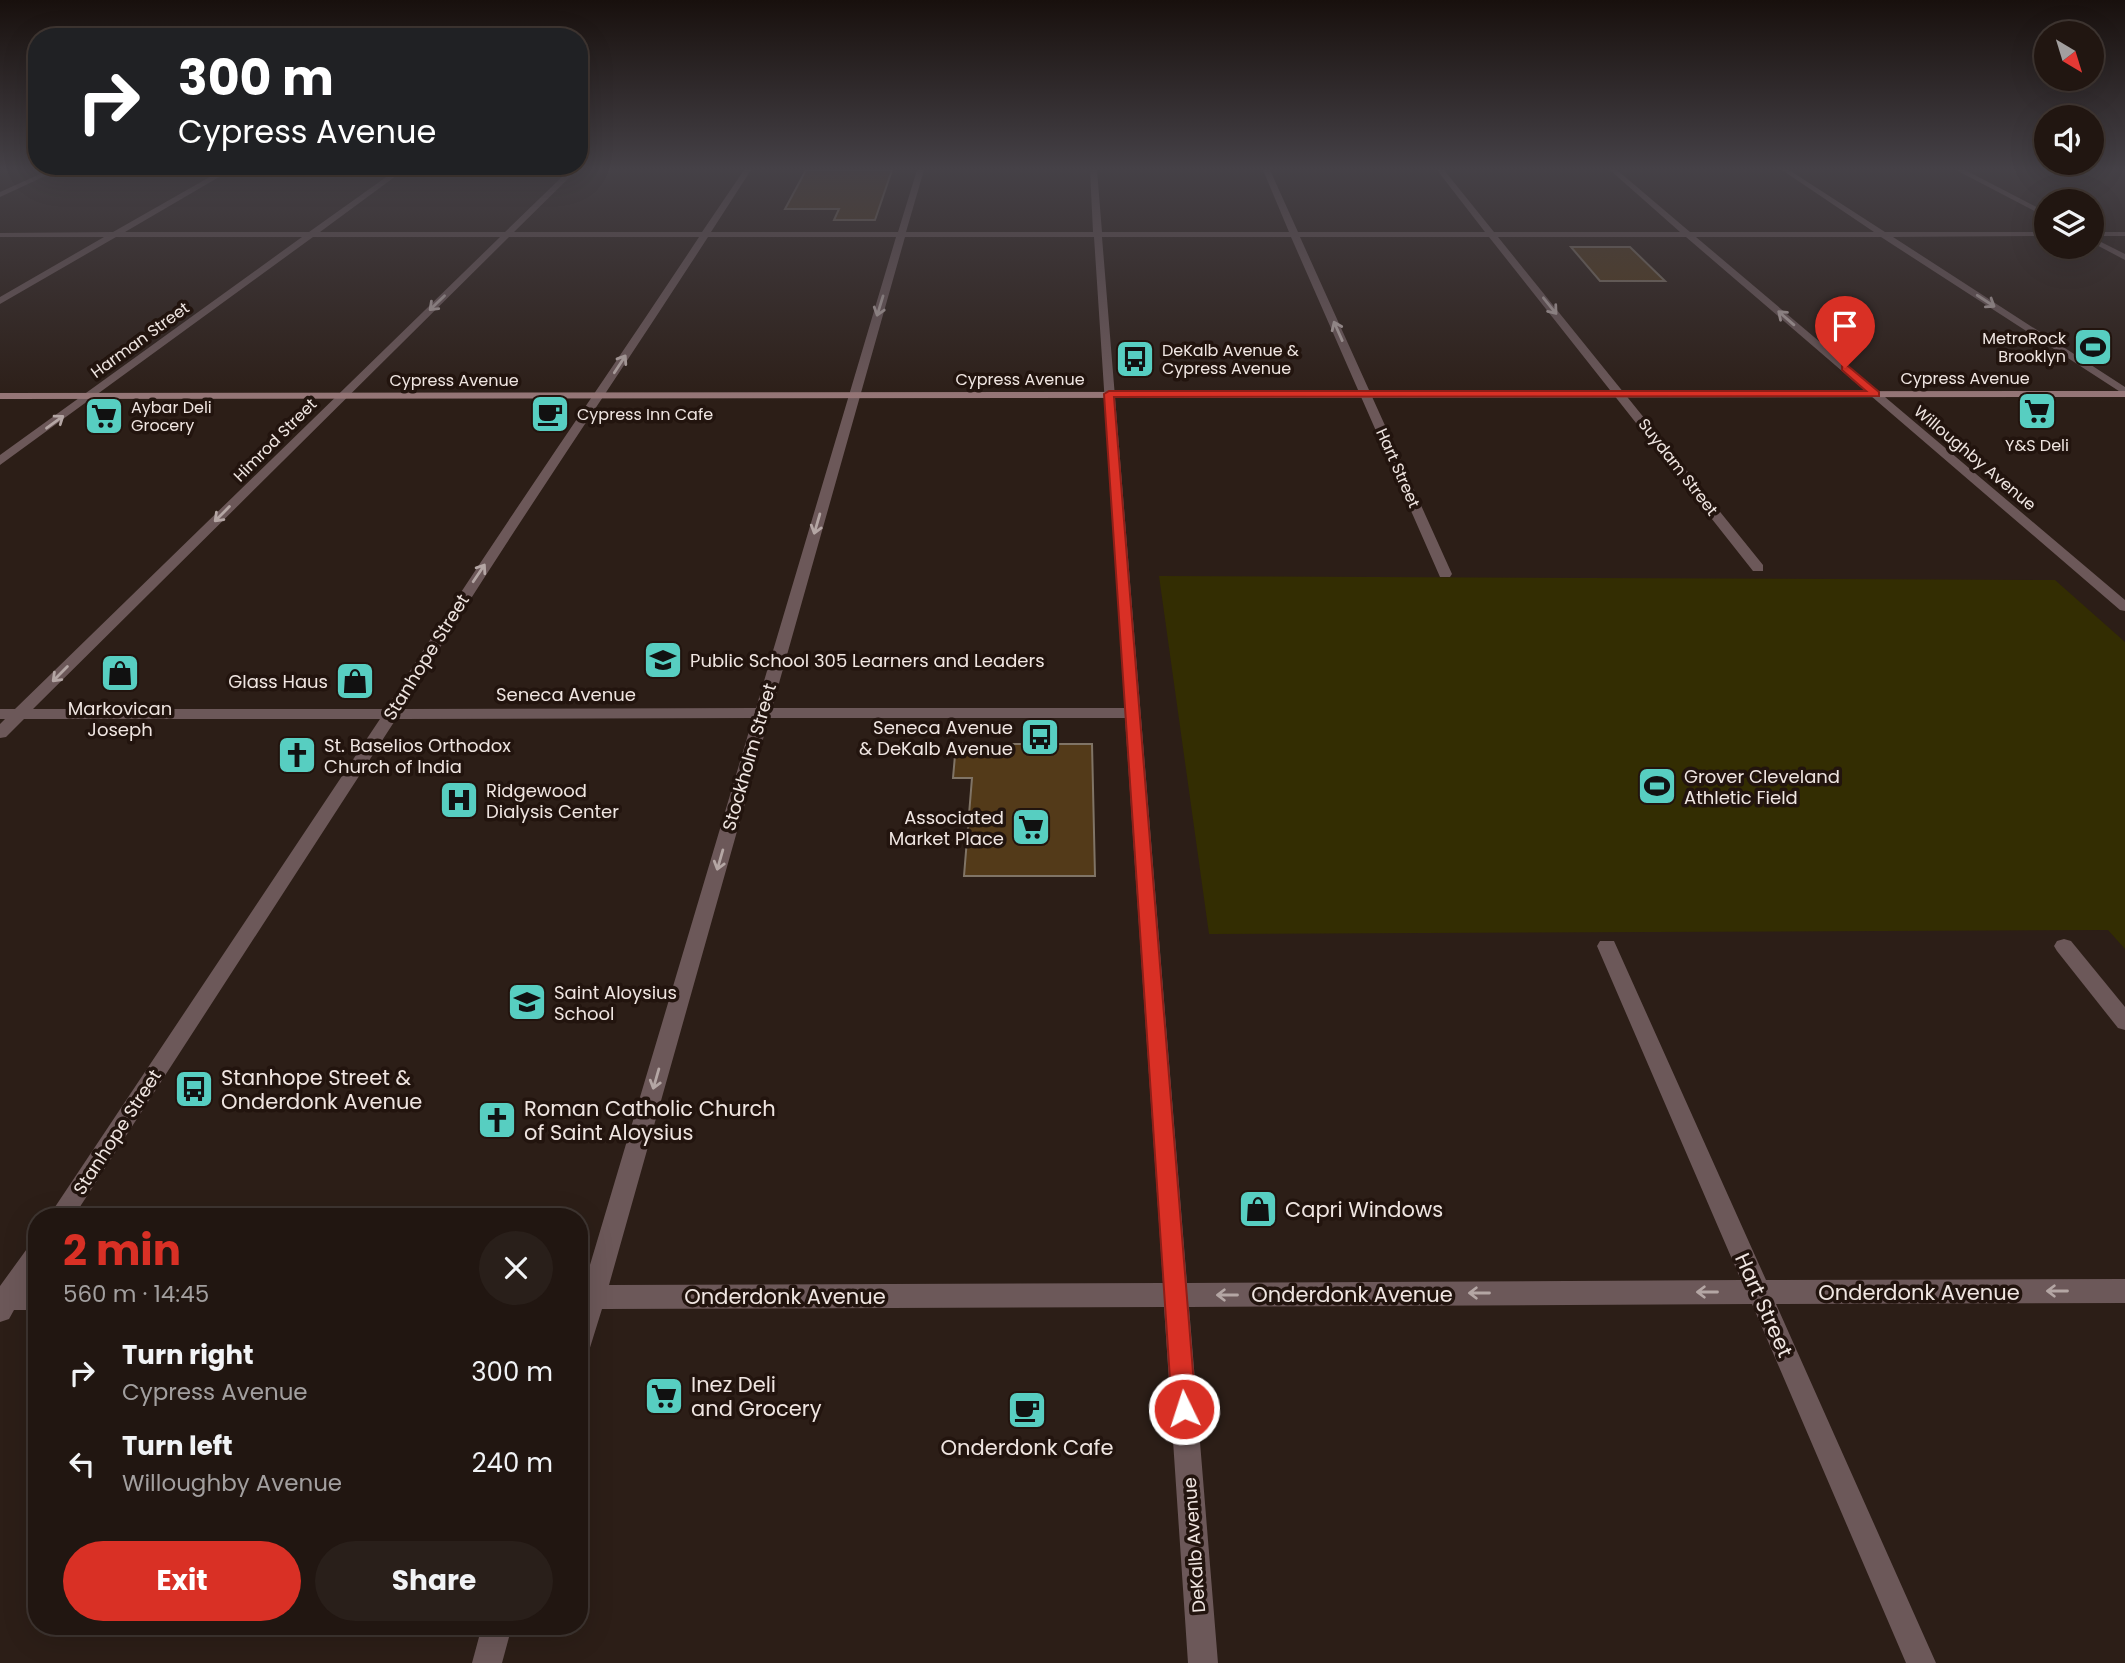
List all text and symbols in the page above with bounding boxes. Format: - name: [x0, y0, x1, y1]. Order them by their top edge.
- north arrow: [2034, 21, 2104, 91]
- map controls: [2034, 21, 2104, 259]
- text: 300 m: [178, 44, 334, 112]
- icon: right: [63, 56, 154, 147]
- button: sound: [2034, 105, 2104, 175]
- text: Cypress Avenue: [178, 109, 436, 154]
- button: layers: [2034, 189, 2104, 259]
- one-way arrow: [873, 294, 886, 316]
- one-way arrow: [1976, 294, 1995, 308]
- one-way arrow: [429, 295, 446, 312]
- street label: Harman Street: [86, 296, 194, 384]
- pin: [1815, 296, 1875, 368]
- one-way arrow: [1542, 297, 1558, 315]
- icon: arrive: [1826, 307, 1864, 345]
- one-way arrow: [1778, 310, 1796, 326]
- one-way arrow: [1331, 321, 1344, 343]
- sports icon: MetroRock Brooklyn: [2072, 326, 2114, 368]
- place label: MetroRock Brooklyn: [1982, 327, 2067, 368]
- bus stop icon: DeKalb Avenue & Cypress Avenue: [1114, 338, 1156, 380]
- place label: DeKalb Avenue & Cypress Avenue: [1162, 339, 1299, 380]
- one-way arrow: [613, 355, 628, 374]
- street label: Cypress Avenue: [1900, 367, 2030, 390]
- street label: Cypress Avenue: [955, 368, 1085, 391]
- street label: Cypress Avenue: [389, 369, 519, 392]
- supermarket icon: Y&S Deli: [2016, 390, 2058, 432]
- street label: Himrod Street: [228, 393, 322, 487]
- cafe icon: Cypress Inn Cafe: [529, 393, 571, 435]
- supermarket icon: Aybar Deli Grocery: [83, 395, 125, 437]
- place label: Aybar Deli Grocery: [131, 396, 212, 437]
- street label: Willoughby Avenue: [1909, 400, 2041, 516]
- place label: Cypress Inn Cafe: [577, 403, 713, 426]
- street label: Suydam Street: [1633, 413, 1723, 521]
- one-way arrow: [46, 415, 65, 430]
- street label: Hart Street: [1370, 425, 1426, 512]
- place label: Y&S Deli: [2005, 434, 2069, 457]
- one-way arrow: [214, 505, 231, 522]
- one-way arrow: [809, 513, 822, 535]
- one-way arrow: [472, 563, 486, 583]
- street label: Stanhope Street: [377, 589, 475, 725]
- school or university icon: Public School 305 Learners and Leaders: [642, 639, 684, 681]
- place label: Public School 305 Learners and Leaders: [690, 648, 1045, 673]
- shop icon: Markovican Joseph: [99, 652, 141, 694]
- shop icon: Glass Haus: [334, 660, 376, 702]
- one-way arrow: [52, 665, 69, 682]
- place label: Glass Haus: [228, 669, 328, 694]
- street label: Stockholm Street: [716, 680, 782, 834]
- street label: Seneca Avenue: [496, 682, 636, 707]
- place label: Markovican Joseph: [68, 696, 172, 742]
- place label: Seneca Avenue & DeKalb Avenue: [859, 715, 1013, 761]
- bus stop icon: Seneca Avenue & DeKalb Avenue: [1019, 716, 1061, 758]
- place label: St. Baselios Orthodox Church of India: [324, 733, 511, 779]
- church icon: St. Baselios Orthodox Church of India: [276, 734, 318, 776]
- place label: Grover Cleveland Athletic Field: [1684, 764, 1840, 810]
- sports icon: Grover Cleveland Athletic Field: [1636, 765, 1678, 807]
- place label: Ridgewood Dialysis Center: [486, 778, 619, 824]
- hospital icon: Ridgewood Dialysis Center: [438, 779, 480, 821]
- place label: Associated Market Place: [889, 805, 1004, 851]
- supermarket icon: Associated Market Place: [1010, 806, 1052, 848]
- one-way arrow: [712, 849, 725, 871]
- place label: Saint Aloysius School: [554, 980, 677, 1026]
- school or university icon: Saint Aloysius School: [506, 981, 548, 1023]
- place label: Stanhope Street & Onderdonk Avenue: [221, 1063, 422, 1116]
- street label: Stanhope Street: [67, 1065, 167, 1199]
- bus stop icon: Stanhope Street & Onderdonk Avenue: [173, 1068, 215, 1110]
- one-way arrow: [649, 1068, 662, 1090]
- place label: Roman Catholic Church of Saint Aloysius: [524, 1094, 776, 1147]
- church icon: Roman Catholic Church of Saint Aloysius: [476, 1099, 518, 1141]
- shop icon: Capri Windows: [1237, 1188, 1279, 1230]
- place label: Capri Windows: [1285, 1195, 1443, 1224]
- text: 2 min: [63, 1221, 181, 1280]
- button: close: [479, 1231, 553, 1305]
- street label: Hart Street: [1728, 1248, 1800, 1362]
- text: 560 m · 14:45: [63, 1278, 209, 1310]
- street label: Onderdonk Avenue: [1818, 1278, 2020, 1307]
- street label: Onderdonk Avenue: [1251, 1280, 1453, 1309]
- street label: Onderdonk Avenue: [684, 1282, 886, 1311]
- one-way arrow: [2046, 1284, 2069, 1298]
- one-way arrow: [1696, 1285, 1719, 1299]
- one-way arrow: [1468, 1286, 1491, 1300]
- one-way arrow: [1216, 1288, 1239, 1302]
- text: Turn right: [122, 1337, 254, 1373]
- icon: right: [63, 1354, 101, 1392]
- text: 300 m: [471, 1354, 553, 1390]
- place label: Inez Deli and Grocery: [691, 1370, 822, 1423]
- position arrow: [1147, 1372, 1221, 1446]
- supermarket icon: Inez Deli and Grocery: [643, 1375, 685, 1417]
- text: Cypress Avenue: [122, 1376, 308, 1408]
- cafe icon: Onderdonk Cafe: [1006, 1389, 1048, 1431]
- text: Turn left: [122, 1428, 233, 1464]
- place label: Onderdonk Cafe: [941, 1433, 1113, 1462]
- icon: left: [63, 1445, 101, 1483]
- text: 240 m: [472, 1445, 553, 1481]
- text: Willoughby Avenue: [122, 1467, 342, 1499]
- street label: DeKalb Avenue: [1177, 1476, 1211, 1614]
- button: Exit: [63, 1541, 301, 1621]
- button: Share: [315, 1541, 553, 1621]

